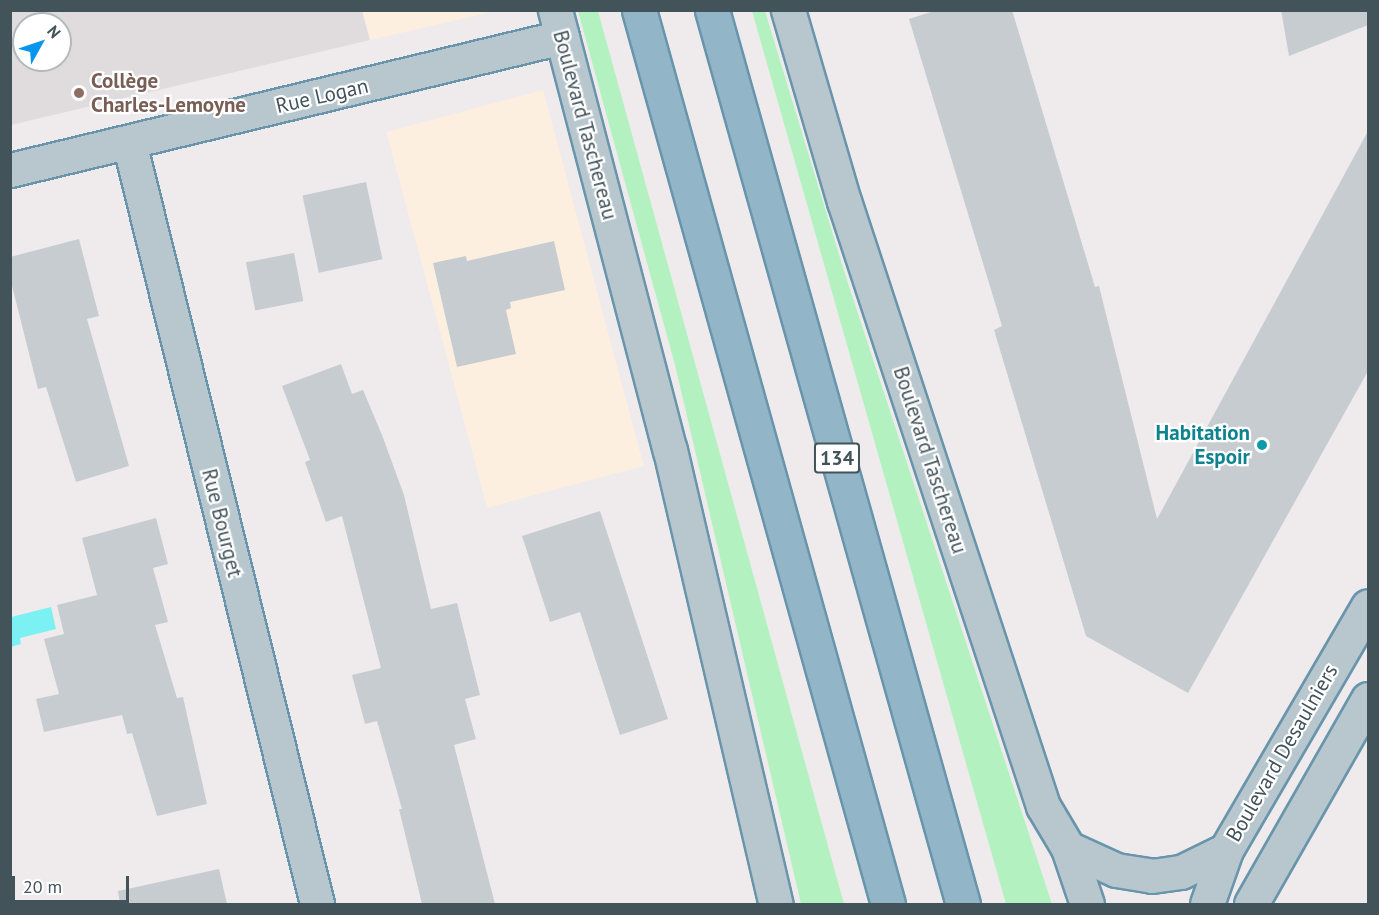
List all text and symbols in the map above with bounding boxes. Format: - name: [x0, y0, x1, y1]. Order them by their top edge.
- north arrow: [12, 12, 72, 72]
- text: N: [43, 21, 65, 42]
- street label: Boulevard Taschereau: [548, 27, 622, 223]
- place label: Collège Charles-Lemoyne: [91, 68, 246, 118]
- street label: Rue Logan: [273, 73, 371, 119]
- marker: Collège Charles-Lemoyne: [72, 86, 86, 100]
- street label: Boulevard Taschereau: [888, 363, 972, 557]
- place label: Habitation Espoir: [1156, 420, 1250, 470]
- marker: Habitation Espoir: [1255, 438, 1269, 452]
- road number: 134: [813, 441, 861, 475]
- street label: Rue Bourget: [196, 466, 248, 580]
- street label: Boulevard Desaulniers: [1221, 660, 1343, 846]
- scale bar: [15, 864, 132, 902]
- text: 20 m: [23, 875, 62, 898]

